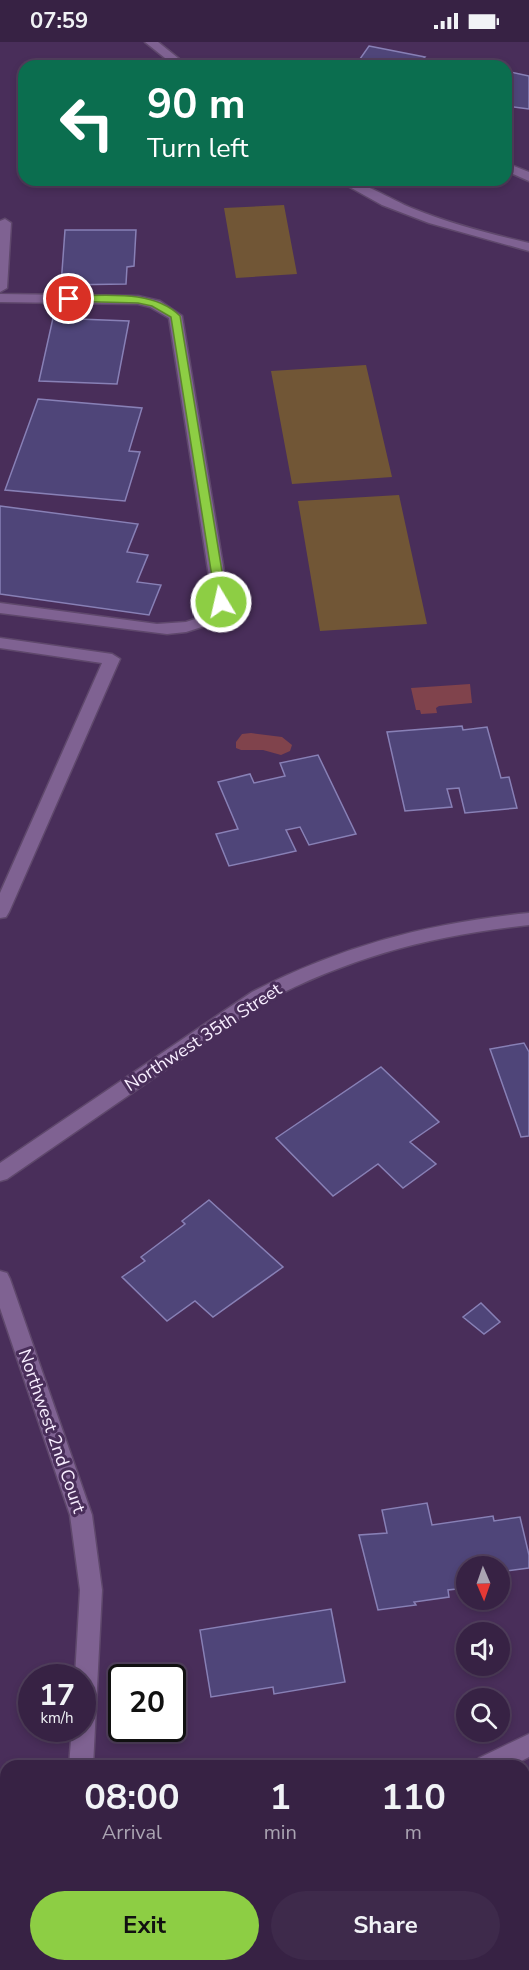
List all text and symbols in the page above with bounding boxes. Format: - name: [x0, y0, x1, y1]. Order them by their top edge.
- text: 07:59: [30, 6, 88, 36]
- text: 90 m: [147, 76, 246, 133]
- icon: left: [48, 84, 126, 162]
- text: Turn left: [147, 130, 248, 167]
- pin: [43, 273, 94, 324]
- icon: arrive: [52, 282, 85, 315]
- position arrow: [189, 570, 253, 634]
- street label: Northwest 35th Street: [120, 977, 287, 1097]
- street label: Northwest 2nd Court: [13, 1346, 92, 1517]
- north arrow: [456, 1556, 510, 1610]
- map controls: [456, 1556, 510, 1742]
- button: sound: [456, 1622, 510, 1676]
- speed limit sign: 20: [108, 1664, 186, 1742]
- text: 17: [39, 1675, 75, 1716]
- button: search: [456, 1688, 510, 1742]
- text: km/h: [40, 1708, 74, 1728]
- text: 08:00: [84, 1773, 180, 1822]
- text: 1: [269, 1773, 291, 1822]
- text: 110: [381, 1773, 446, 1822]
- text: Arrival: [102, 1819, 162, 1846]
- text: min: [264, 1819, 297, 1846]
- text: m: [405, 1819, 422, 1846]
- button: Exit: [30, 1891, 259, 1960]
- button: Share: [271, 1891, 500, 1960]

